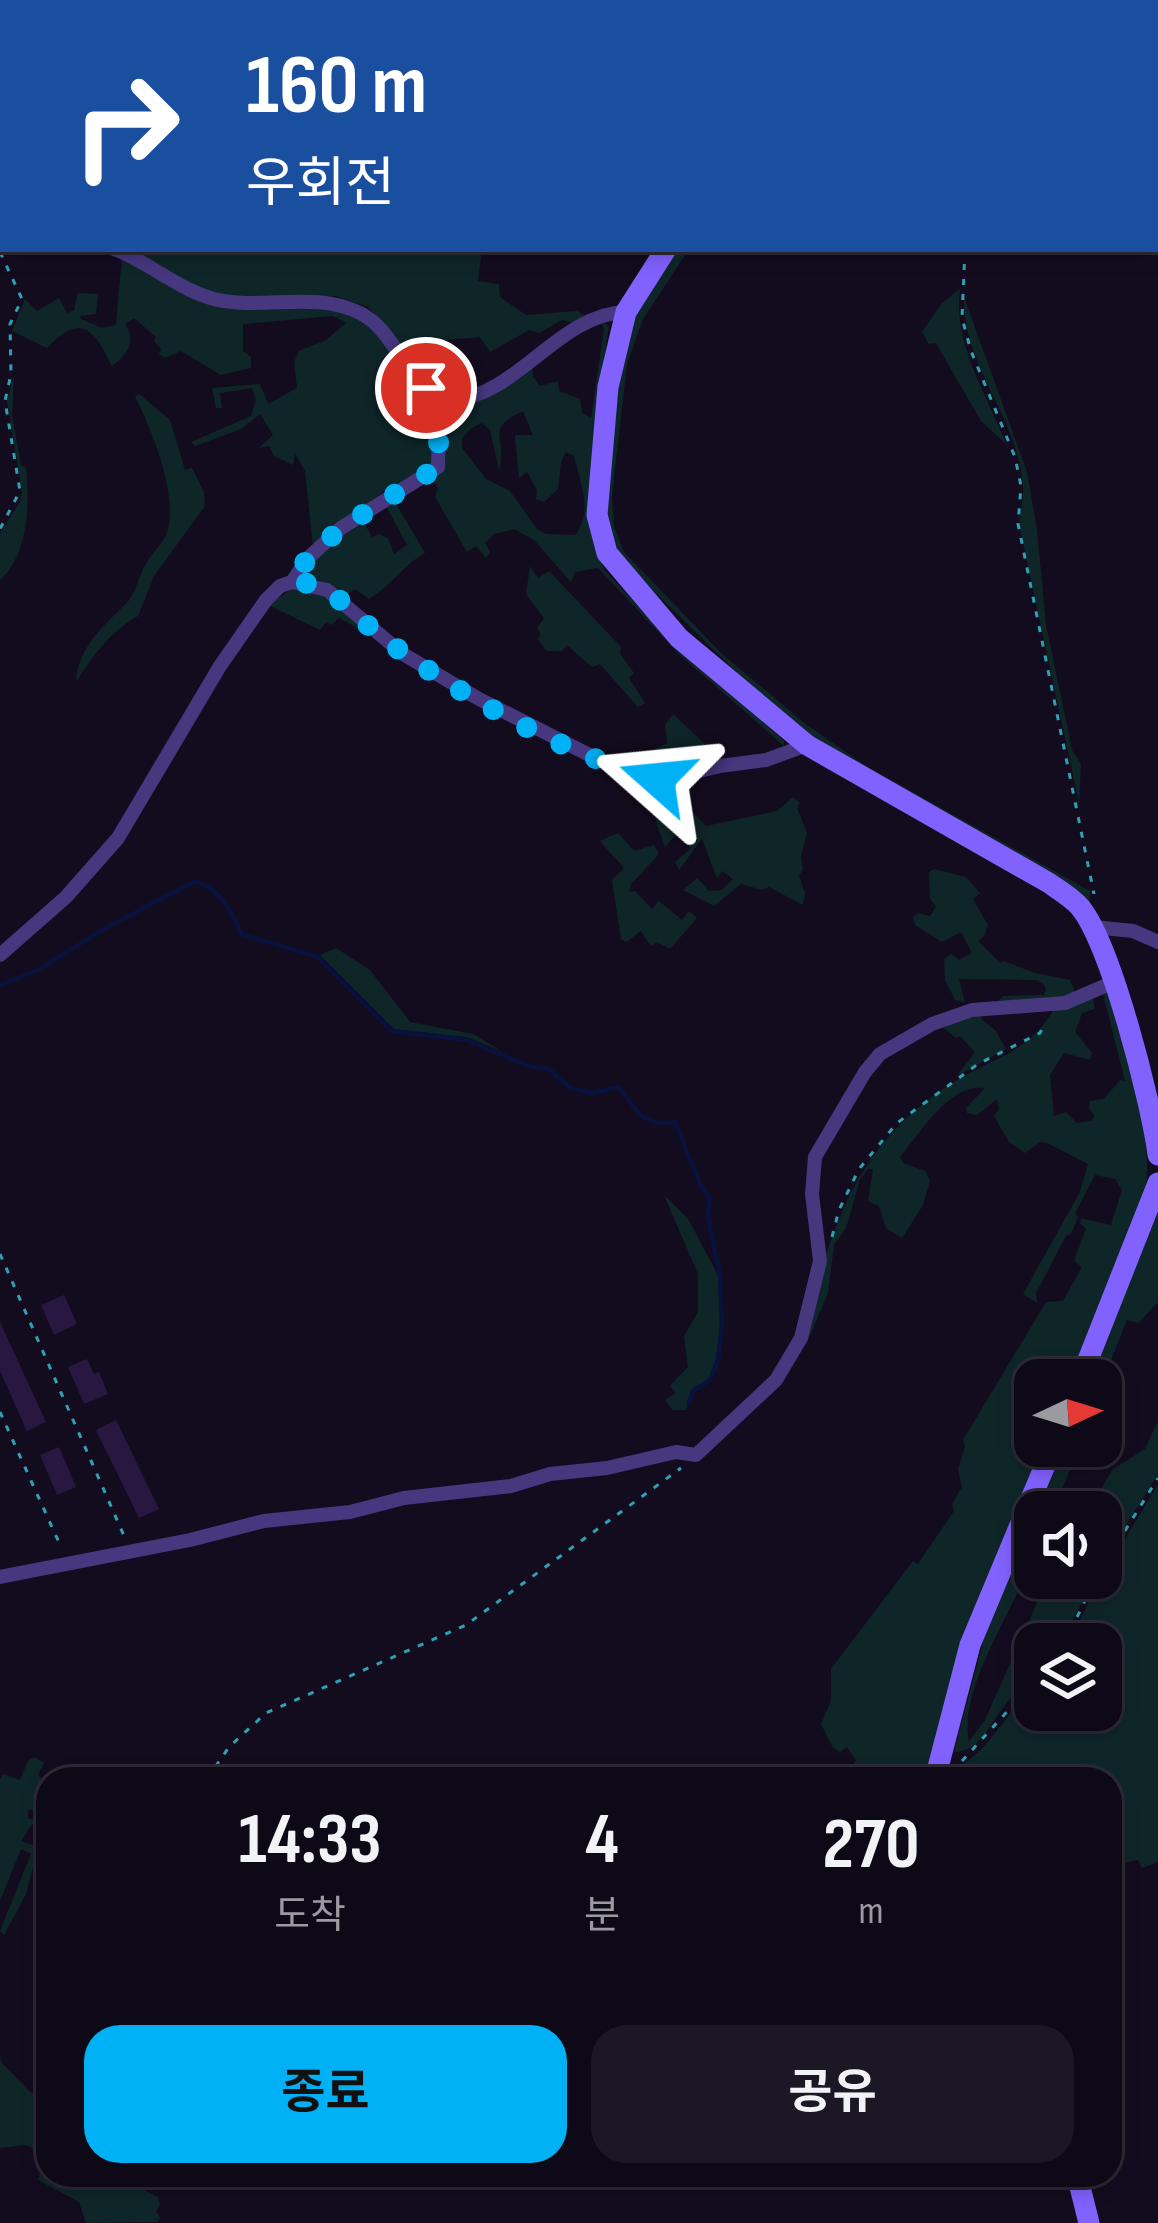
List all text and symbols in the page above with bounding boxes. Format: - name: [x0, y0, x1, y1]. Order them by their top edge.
- text: 160 m: [246, 36, 427, 137]
- icon: right: [48, 48, 204, 204]
- text: 우회전: [246, 152, 395, 217]
- pin: [375, 337, 477, 439]
- icon: arrive: [393, 355, 459, 421]
- position arrow: [594, 716, 720, 842]
- north arrow: [1014, 1359, 1122, 1467]
- map controls: [1014, 1359, 1122, 1731]
- button: sound: [1014, 1491, 1122, 1599]
- button: layers: [1014, 1623, 1122, 1731]
- text: 14:33: [239, 1797, 381, 1884]
- text: 4: [585, 1797, 619, 1884]
- text: 270: [822, 1802, 919, 1889]
- text: m: [858, 1888, 883, 1935]
- text: 도착: [274, 1893, 346, 1940]
- text: 분: [584, 1893, 620, 1940]
- button: 종료: [84, 2025, 567, 2163]
- button: 공유: [591, 2025, 1074, 2163]

